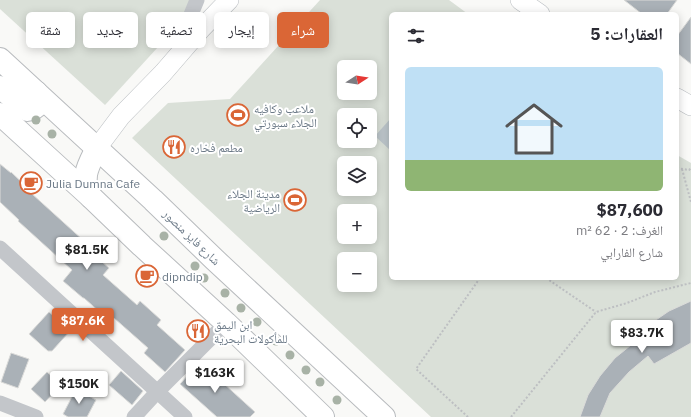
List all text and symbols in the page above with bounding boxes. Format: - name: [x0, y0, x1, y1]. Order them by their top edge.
- chip: شقة: [26, 12, 75, 48]
- chip: جديد: [83, 12, 138, 48]
- chip: تصفية: [146, 12, 206, 48]
- chip: إيجار: [214, 12, 269, 48]
- chip: شراء: [277, 12, 329, 48]
- text: العقارات: 5: [590, 23, 663, 45]
- icon: filters: [405, 25, 427, 47]
- north arrow: [337, 60, 377, 100]
- map controls: [337, 60, 377, 292]
- icon: home: [498, 93, 570, 165]
- place label: ملاعب وكافيه الجلاء سبورتي: [254, 101, 317, 133]
- sports icon: ملاعب وكافيه الجلاء سبورتي: [225, 102, 251, 128]
- button: locate: [337, 108, 377, 148]
- restaurant icon: مطعم فخاره: [161, 134, 187, 160]
- place label: مطعم فخاره: [190, 140, 243, 156]
- button: layers: [337, 156, 377, 196]
- cafe icon: Julia Dumna Cafe: [18, 170, 44, 196]
- place label: Julia Dumna Cafe: [46, 176, 141, 191]
- place label: مدينة الجلاء الرياضية: [227, 186, 280, 215]
- sports icon: مدينة الجلاء الرياضية: [282, 187, 308, 213]
- text: $87,600: [597, 199, 663, 221]
- button: +: [337, 204, 377, 244]
- street label: شارع فايز منصور: [159, 205, 224, 269]
- text: الغرف: 2 · 62 m²: [576, 222, 663, 239]
- pin: $81.5K: [54, 237, 120, 271]
- text: $81.5K: [65, 241, 109, 258]
- text: شارع الفارابي: [600, 244, 663, 261]
- button: −: [337, 252, 377, 292]
- cafe icon: dipndip: [134, 263, 160, 289]
- place label: dipndip: [162, 269, 203, 284]
- pin: $87.6K: [50, 308, 116, 342]
- text: $87.6K: [61, 312, 105, 329]
- place label: ابن اليمق للمأكولات البحرية: [214, 317, 288, 346]
- restaurant icon: ابن اليمق للمأكولات البحرية: [185, 318, 211, 344]
- pin: $83.7K: [609, 320, 675, 354]
- text: $83.7K: [620, 324, 664, 341]
- pin: $163K: [187, 360, 243, 394]
- text: $163K: [195, 364, 235, 381]
- pin: $150K: [51, 371, 107, 405]
- text: $150K: [59, 375, 99, 392]

